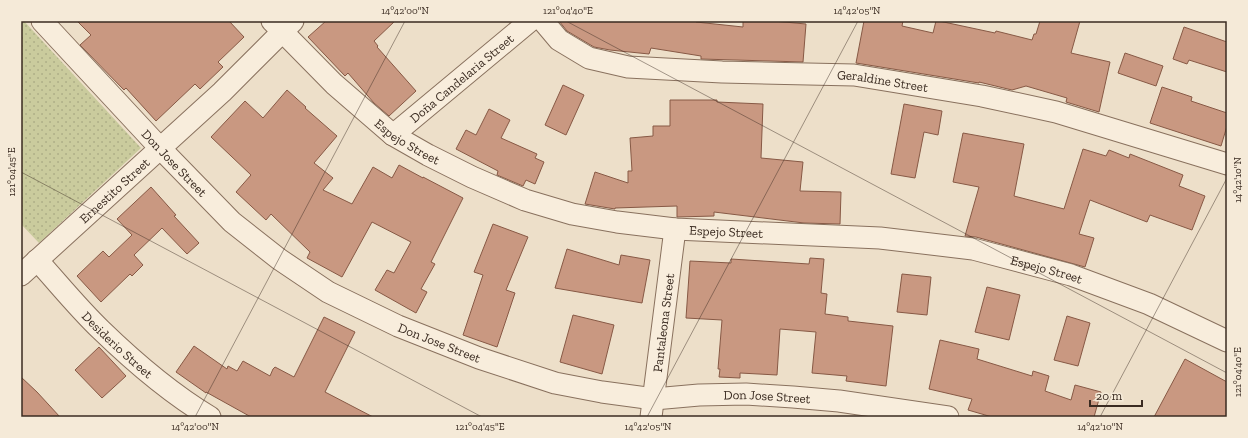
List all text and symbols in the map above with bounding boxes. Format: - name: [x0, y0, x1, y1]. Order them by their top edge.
- text: 14°42'00"N: [381, 5, 429, 17]
- text: 121°04'40"E: [543, 5, 593, 17]
- text: 14°42'05"N: [834, 5, 881, 17]
- street label: Doña Candelaria Street: [407, 31, 517, 126]
- street label: Geraldine Street: [837, 68, 929, 95]
- street label: Espejo Street: [372, 116, 442, 168]
- street label: Don Jose Street: [138, 126, 210, 200]
- text: 121°04'45"E: [6, 147, 18, 197]
- street label: Ernestito Street: [76, 155, 153, 226]
- text: 14°42'10"N: [1232, 157, 1244, 203]
- street label: Espejo Street: [689, 223, 763, 241]
- street label: Espejo Street: [1009, 252, 1085, 287]
- street label: Pantaleona Street: [650, 272, 677, 373]
- street label: Desiderio Street: [79, 309, 156, 381]
- street label: Don Jose Street: [396, 320, 483, 366]
- text: 121°04'40"E: [1232, 347, 1244, 397]
- scale bar: [1090, 382, 1142, 408]
- street label: Don Jose Street: [723, 387, 811, 407]
- text: 20 m: [1096, 389, 1123, 403]
- text: 14°42'00"N: [171, 421, 219, 433]
- text: 121°04'45"E: [455, 421, 505, 433]
- text: 14°42'05"N: [625, 421, 672, 433]
- text: 14°42'10"N: [1077, 421, 1123, 433]

